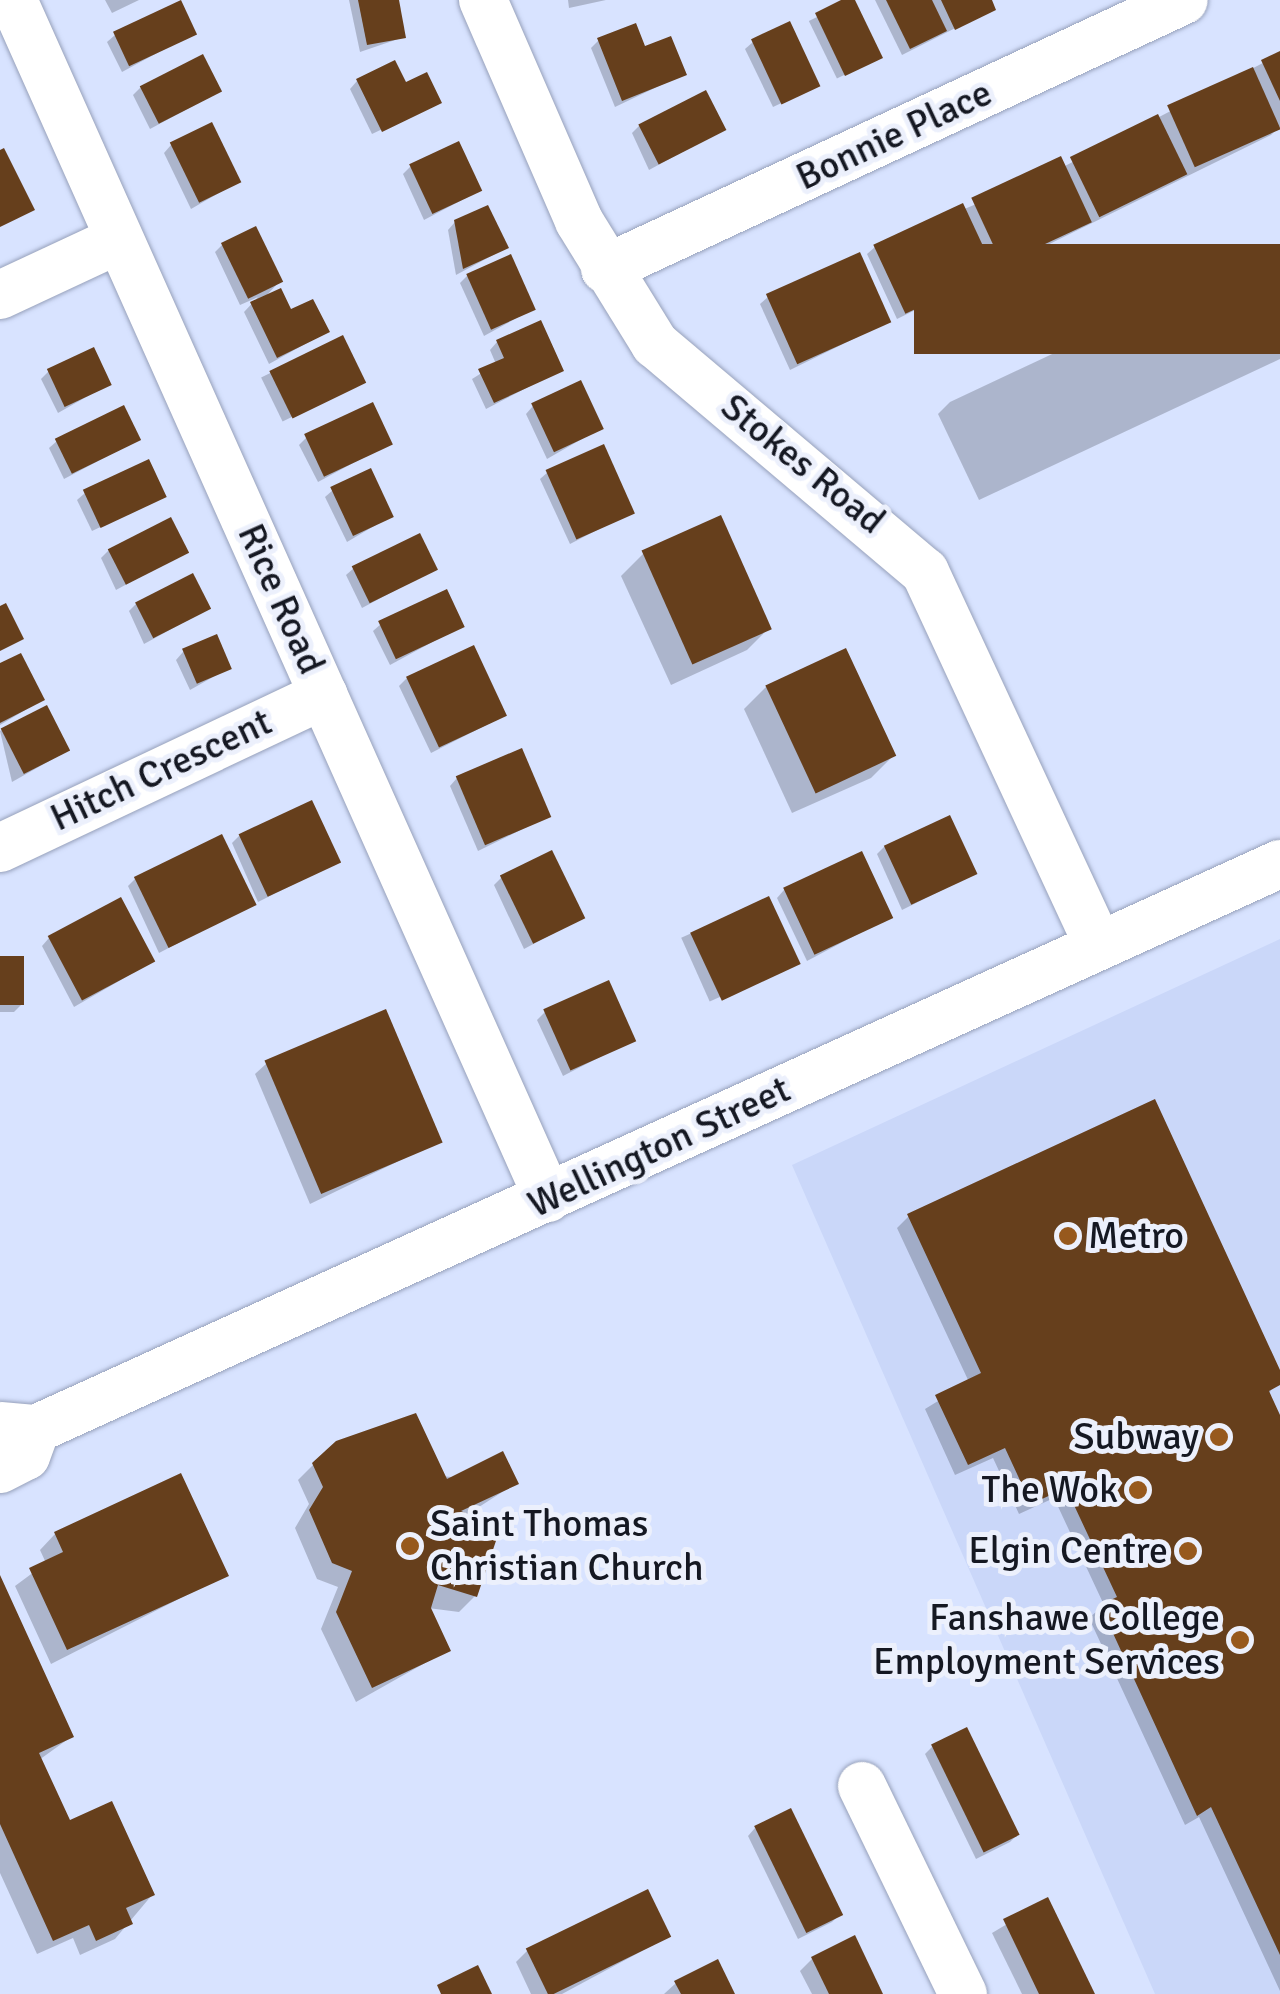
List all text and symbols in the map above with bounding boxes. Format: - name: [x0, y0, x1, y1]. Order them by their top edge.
- street label: Bonnie Place: [789, 70, 999, 200]
- street label: Stokes Road: [712, 384, 894, 544]
- street label: Rice Road: [228, 517, 334, 681]
- street label: Hitch Crescent: [43, 699, 279, 841]
- street label: Wellington Street: [521, 1066, 797, 1228]
- place label: Metro: [1088, 1213, 1184, 1259]
- marker: Metro: [1057, 1225, 1079, 1247]
- place label: Subway: [1073, 1414, 1199, 1460]
- marker: Subway: [1208, 1426, 1230, 1448]
- place label: The Wok: [982, 1467, 1118, 1513]
- marker: The Wok: [1127, 1479, 1149, 1501]
- place label: Saint Thomas Christian Church: [430, 1501, 704, 1590]
- place label: Elgin Centre: [968, 1528, 1168, 1574]
- marker: Saint Thomas Christian Church: [399, 1535, 421, 1557]
- marker: Elgin Centre: [1177, 1540, 1199, 1562]
- place label: Fanshawe College Employment Services: [873, 1595, 1220, 1685]
- marker: Fanshawe College Employment Services: [1229, 1629, 1251, 1651]

